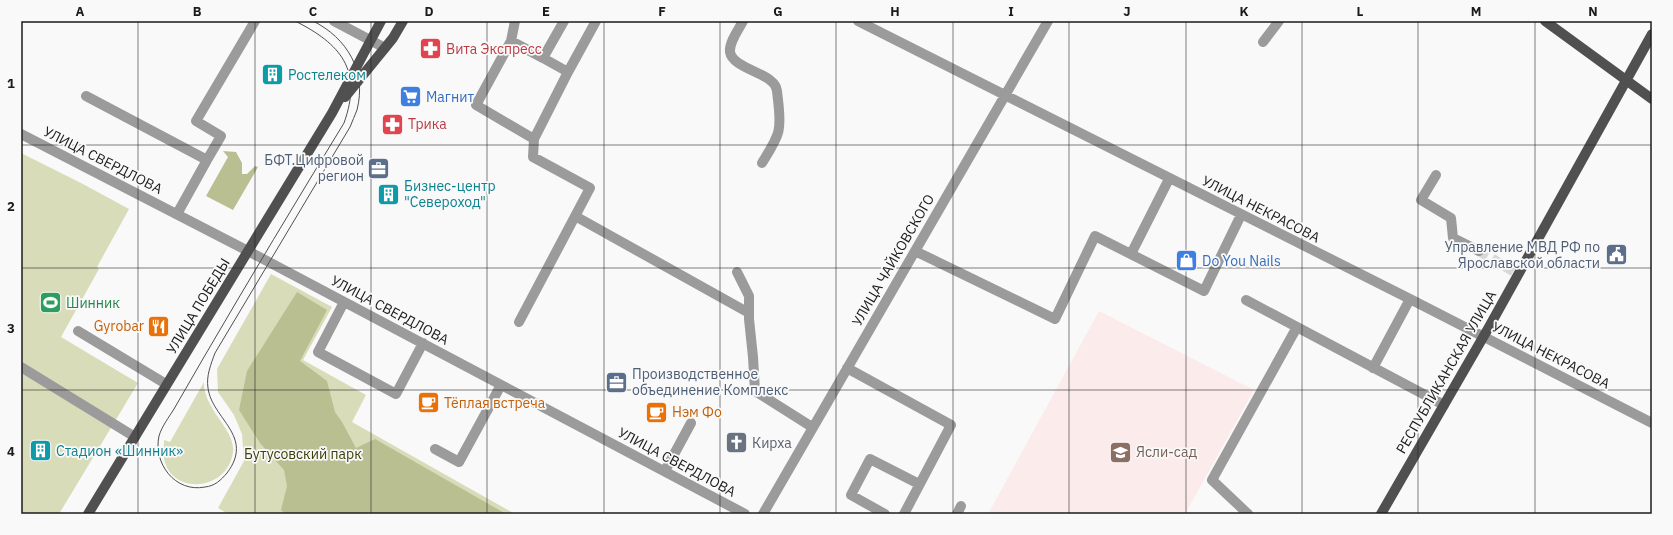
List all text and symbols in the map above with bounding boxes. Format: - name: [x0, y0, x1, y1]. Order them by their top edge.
- text: A: [76, 3, 85, 20]
- text: B: [193, 3, 202, 20]
- text: C: [309, 3, 318, 20]
- text: D: [424, 3, 434, 20]
- text: E: [542, 3, 550, 20]
- text: F: [658, 3, 666, 20]
- text: G: [773, 3, 783, 20]
- text: H: [890, 3, 900, 20]
- text: I: [1008, 3, 1014, 20]
- text: J: [1123, 3, 1131, 20]
- text: K: [1239, 3, 1249, 20]
- text: L: [1357, 3, 1364, 20]
- text: M: [1471, 3, 1481, 20]
- text: N: [1588, 3, 1598, 20]
- pharmacy icon: Вита Экспресс: [417, 36, 443, 62]
- place label: Вита Экспресс: [446, 40, 542, 58]
- building icon: Ростелеком: [259, 62, 285, 88]
- place label: Ростелеком: [288, 66, 366, 84]
- text: 1: [7, 75, 15, 92]
- supermarket icon: Магнит: [398, 84, 424, 110]
- place label: Магнит: [426, 88, 474, 106]
- pharmacy icon: Трика: [380, 111, 406, 137]
- place label: Трика: [408, 115, 447, 133]
- street label: УЛИЦА СВЕРДЛОВА: [41, 122, 166, 198]
- place label: БФТ.Цифровой регион: [264, 151, 364, 185]
- office icon: БФТ.Цифровой регион: [366, 155, 392, 181]
- street label: УЛИЦА НЕКРАСОВА: [1199, 171, 1323, 247]
- place label: Бизнес-центр "Североход": [404, 177, 496, 211]
- building icon: Бизнес-центр "Североход": [375, 181, 401, 207]
- street label: УЛИЦА ЧАЙКОВСКОГО: [847, 190, 938, 329]
- text: 2: [7, 198, 15, 215]
- place label: Управление МВД РФ по Ярославской области: [1444, 238, 1600, 272]
- public building icon: Управление МВД РФ по Ярославской области: [1603, 242, 1629, 268]
- shop icon: Do You Nails: [1174, 248, 1200, 274]
- place label: Do You Nails: [1202, 252, 1281, 270]
- street label: УЛИЦА ПОБЕДЫ: [162, 255, 234, 357]
- street label: УЛИЦА СВЕРДЛОВА: [328, 271, 452, 349]
- street label: РЕСПУБЛИКАНСКАЯ УЛИЦА: [1392, 287, 1500, 457]
- sports icon: Шинник: [37, 290, 63, 316]
- place label: Шинник: [66, 294, 120, 312]
- restaurant icon: Gyrobar: [146, 313, 172, 339]
- place label: Gyrobar: [94, 317, 144, 335]
- street label: УЛИЦА НЕКРАСОВА: [1489, 317, 1613, 393]
- text: 3: [7, 320, 15, 337]
- place label: Производственное объединение Комплекс: [632, 365, 788, 399]
- office icon: Производственное объединение Комплекс: [603, 369, 629, 395]
- cafe icon: Тёплая встреча: [416, 390, 442, 416]
- place label: Тёплая встреча: [444, 394, 546, 412]
- cafe icon: Нэм Фо: [643, 399, 669, 425]
- place label: Нэм Фо: [672, 403, 722, 421]
- street label: УЛИЦА СВЕРДЛОВА: [615, 423, 739, 501]
- church icon: Кирха: [723, 430, 749, 456]
- place label: Кирха: [752, 434, 792, 452]
- building icon: Стадион «Шинник»: [27, 438, 53, 464]
- school or university icon: Ясли-сад: [1107, 439, 1133, 465]
- place label: Стадион «Шинник»: [56, 442, 183, 460]
- text: 4: [7, 443, 15, 460]
- place label: Ясли-сад: [1136, 443, 1197, 461]
- park label: Бутусовский парк: [244, 445, 362, 463]

